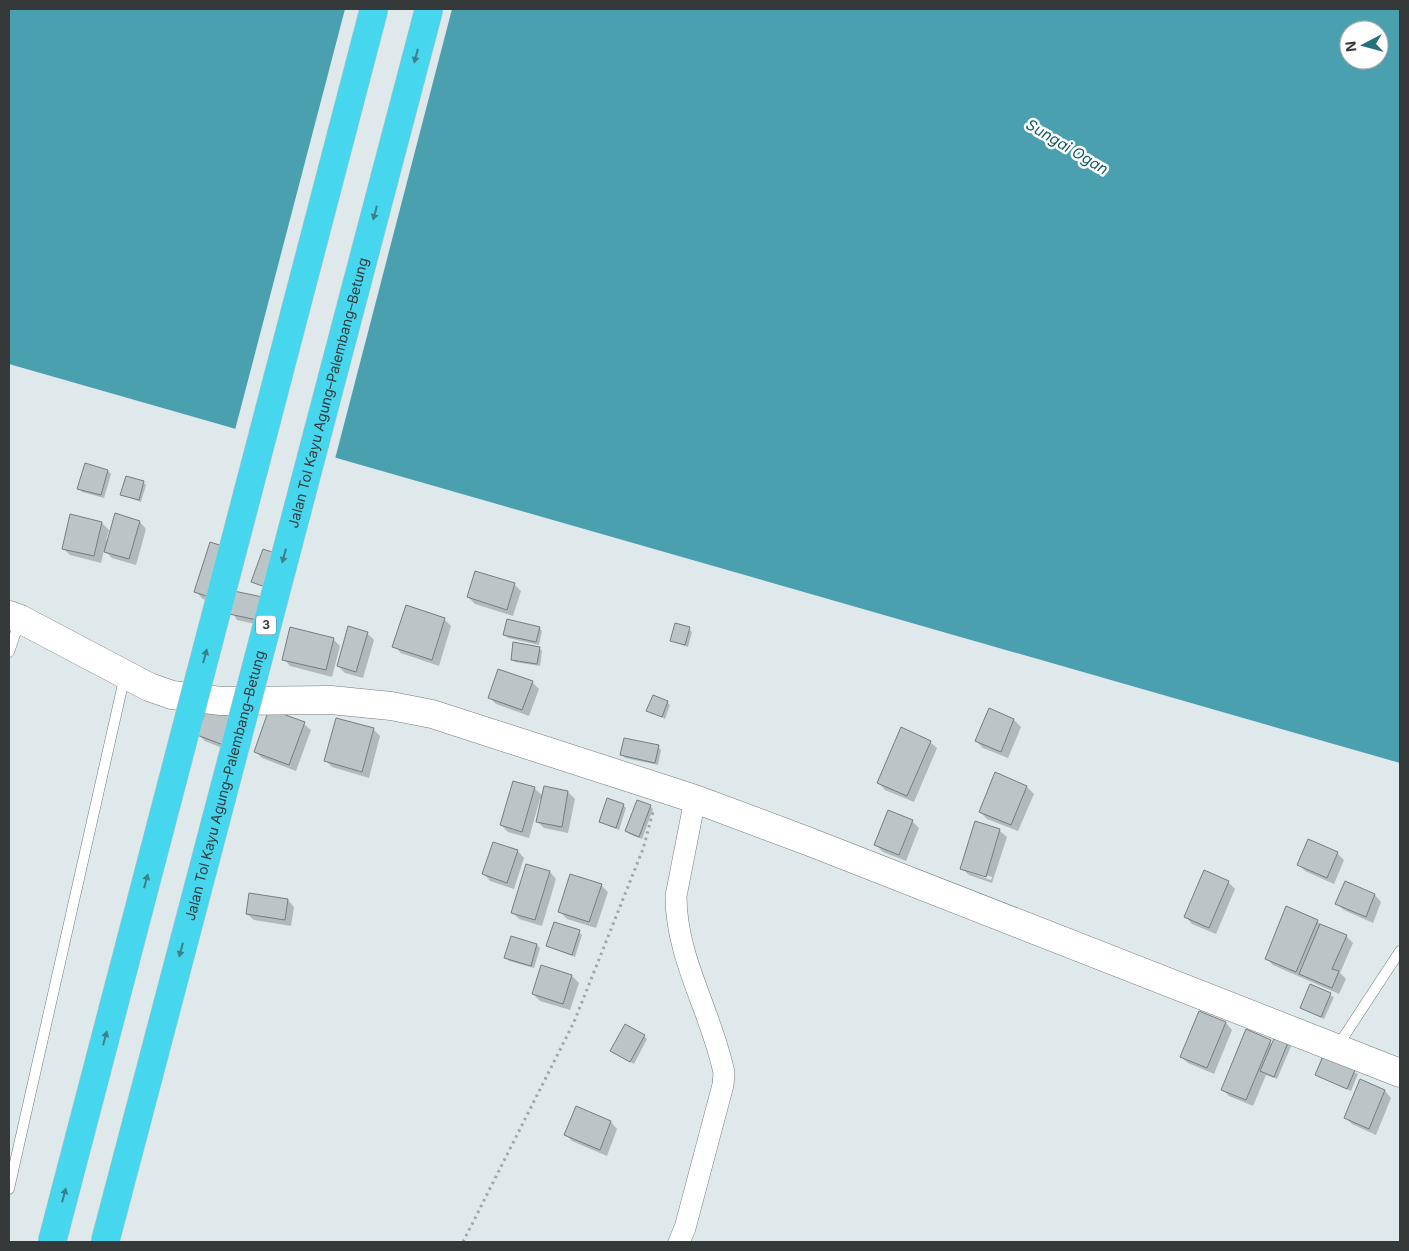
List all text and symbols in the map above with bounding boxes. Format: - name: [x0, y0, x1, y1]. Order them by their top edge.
- north arrow: [1339, 20, 1389, 70]
- text: N: [1342, 40, 1360, 53]
- one-way arrow: [412, 48, 420, 63]
- water label: Sungai Ogan: [1023, 115, 1112, 179]
- one-way arrow: [371, 205, 379, 221]
- street label: Jalan Tol Kayu Agung–Palembang–Betung: [284, 256, 371, 530]
- one-way arrow: [280, 549, 288, 564]
- road number: 3: [256, 616, 276, 634]
- street label: Jalan Tol Kayu Agung–Palembang–Betung: [181, 648, 268, 922]
- one-way arrow: [201, 648, 209, 663]
- one-way arrow: [142, 873, 150, 888]
- one-way arrow: [177, 943, 185, 958]
- one-way arrow: [102, 1030, 110, 1045]
- one-way arrow: [61, 1188, 69, 1203]

